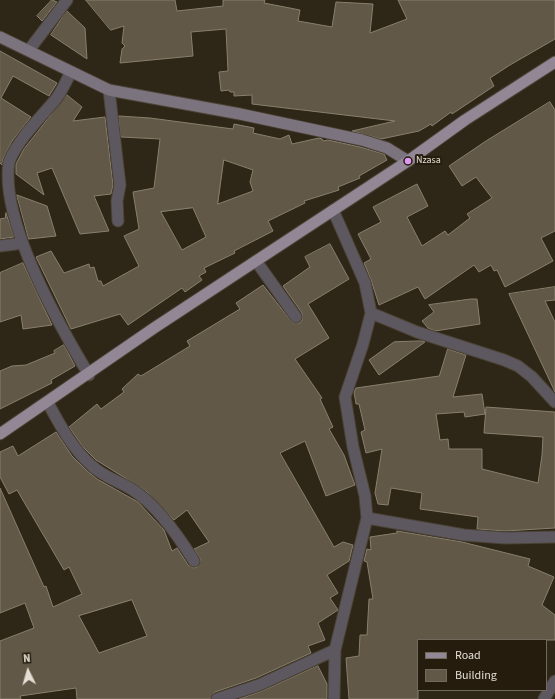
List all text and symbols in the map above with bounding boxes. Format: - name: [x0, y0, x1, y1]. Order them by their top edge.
- place label: Nzasa: [416, 155, 441, 167]
- marker: Nzasa: [403, 156, 413, 166]
- legend: [417, 639, 547, 691]
- text: Road: [455, 647, 481, 664]
- north arrow: [8, 651, 48, 691]
- text: N: [23, 651, 31, 666]
- text: Building: [455, 667, 497, 684]

